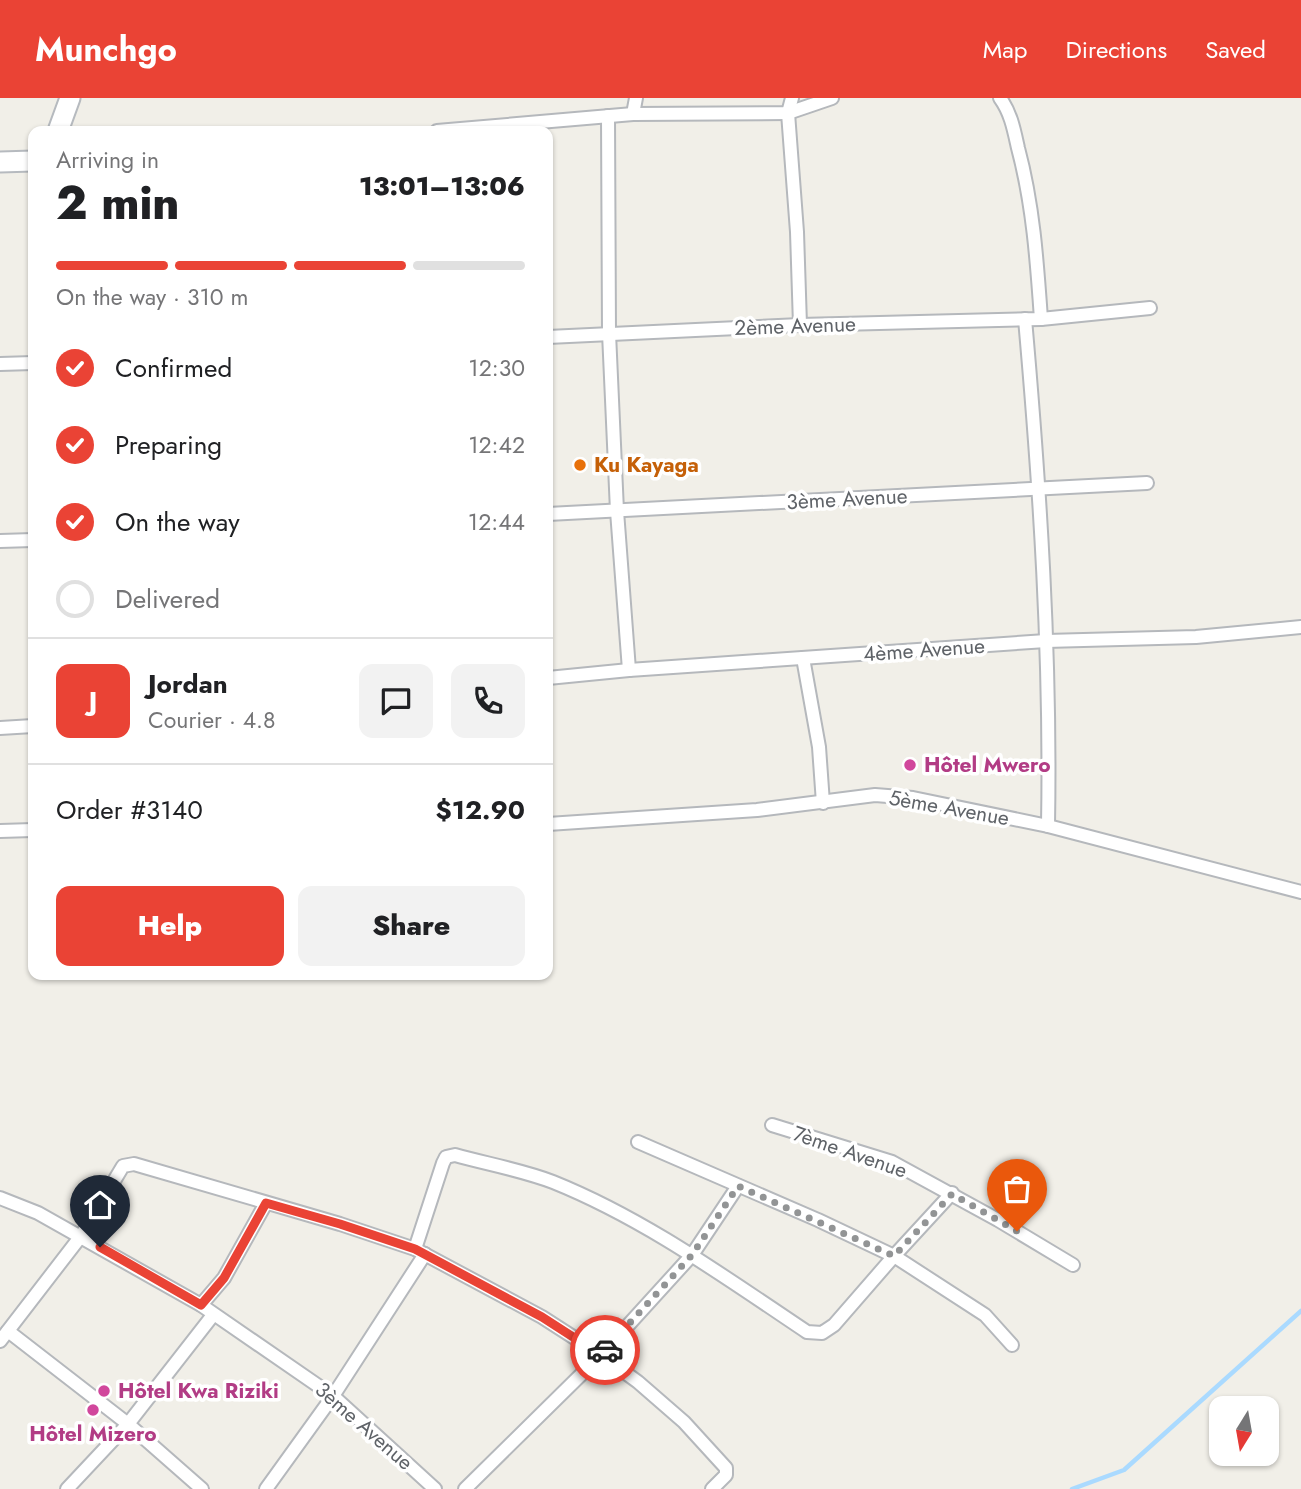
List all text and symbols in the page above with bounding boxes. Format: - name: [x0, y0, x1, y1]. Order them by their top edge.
- text: Munchgo: [35, 26, 177, 73]
- text: Map: [983, 32, 1028, 67]
- text: Directions: [1066, 32, 1167, 67]
- text: Saved: [1205, 32, 1266, 67]
- text: Arriving in: [56, 143, 159, 177]
- text: 13:01–13:06: [359, 167, 525, 205]
- text: 2 min: [56, 170, 180, 236]
- text: On the way · 310 m: [56, 280, 248, 314]
- street label: 2ème Avenue: [734, 309, 857, 343]
- icon: check: [56, 349, 94, 387]
- text: Confirmed: [115, 349, 232, 387]
- text: 12:30: [468, 351, 525, 385]
- icon: check: [56, 426, 94, 464]
- text: Preparing: [115, 426, 222, 464]
- text: 12:42: [468, 428, 525, 462]
- place label: Ku Kayaga: [594, 450, 699, 480]
- marker: Ku Kayaga: [572, 457, 588, 473]
- street label: 3ème Avenue: [786, 481, 908, 517]
- icon: check: [56, 503, 94, 541]
- text: On the way: [115, 503, 240, 541]
- text: 12:44: [468, 505, 525, 539]
- text: Delivered: [115, 580, 220, 618]
- street label: 4ème Avenue: [862, 631, 986, 669]
- button: chat: [359, 664, 433, 738]
- button: phone: [451, 664, 525, 738]
- text: Jordan: [148, 665, 228, 703]
- text: J: [89, 682, 97, 720]
- text: Courier · 4.8: [148, 703, 276, 737]
- place label: Hôtel Mwero: [924, 750, 1051, 780]
- marker: Hôtel Mwero: [902, 757, 918, 773]
- street label: 5ème Avenue: [887, 783, 1012, 833]
- text: Order #3140: [56, 791, 203, 829]
- text: $12.90: [436, 791, 525, 829]
- button: Help: [56, 886, 284, 966]
- button: Share: [298, 886, 525, 966]
- street label: 7ème Avenue: [789, 1118, 911, 1186]
- pin: [987, 1159, 1047, 1231]
- icon: bag: [998, 1170, 1036, 1208]
- pin: [70, 1175, 130, 1247]
- icon: home: [81, 1186, 119, 1224]
- courier: [570, 1315, 640, 1385]
- icon: car: [586, 1331, 624, 1369]
- street label: 3ème Avenue: [308, 1375, 420, 1477]
- place label: Hôtel Kwa Riziki: [118, 1376, 279, 1406]
- marker: Hôtel Kwa Riziki: [96, 1383, 112, 1399]
- north arrow: [1209, 1396, 1279, 1466]
- map controls: [1209, 1396, 1279, 1466]
- marker: Hôtel Mizero: [85, 1402, 101, 1418]
- place label: Hôtel Mizero: [29, 1419, 157, 1449]

